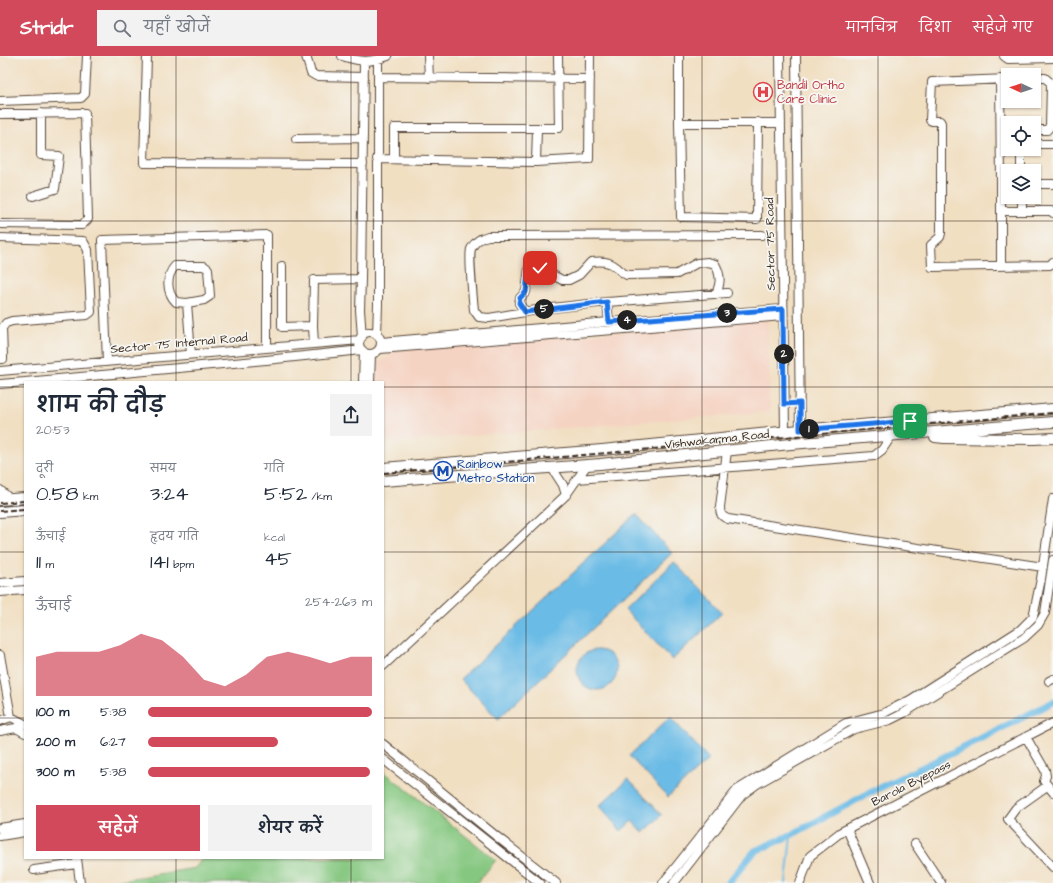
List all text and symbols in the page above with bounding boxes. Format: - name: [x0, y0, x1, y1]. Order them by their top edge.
- search box: [97, 10, 377, 46]
- text: Stridr: [20, 15, 73, 42]
- icon: search: [111, 17, 133, 39]
- text: यहाँ खोजें: [143, 17, 210, 38]
- text: मानचित्र: [846, 18, 897, 38]
- text: दिशा: [919, 18, 951, 38]
- text: सहेजे गए: [973, 18, 1033, 38]
- north arrow: [1001, 68, 1041, 108]
- map controls: [1001, 68, 1041, 204]
- place label: Bandil Ortho Care Clinic: [777, 77, 845, 108]
- hospital icon: Bandil Ortho Care Clinic: [752, 81, 774, 103]
- button: locate: [1001, 116, 1041, 156]
- button: layers: [1001, 164, 1041, 204]
- street label: Sector 75 Road: [761, 197, 780, 291]
- pin: [523, 251, 557, 285]
- icon: check: [529, 257, 551, 279]
- pin: 5: [534, 299, 554, 319]
- text: 5: [540, 301, 548, 316]
- pin: 3: [717, 303, 737, 323]
- text: 3: [724, 305, 730, 320]
- pin: 4: [617, 310, 637, 330]
- text: 4: [623, 312, 631, 327]
- street label: Sector 75 Internal Road: [110, 329, 248, 358]
- pin: 2: [774, 344, 794, 364]
- text: 2: [781, 346, 787, 361]
- text: शाम की दौड़: [36, 390, 165, 421]
- button: share: [330, 394, 372, 436]
- pin: [893, 404, 927, 438]
- icon: arrive: [899, 410, 921, 432]
- pin: 1: [799, 419, 819, 439]
- text: 20:53: [36, 421, 70, 439]
- text: 1: [808, 421, 810, 436]
- street label: Vishwakarma Road: [664, 426, 770, 453]
- place label: Rainbow Metro Station: [457, 456, 535, 487]
- metro station icon: Rainbow Metro Station: [432, 460, 454, 482]
- text: दूरी: [36, 461, 53, 476]
- text: समय: [150, 461, 176, 476]
- text: गति: [264, 461, 284, 476]
- text: 0.58: [36, 480, 79, 508]
- text: 3:24: [150, 480, 189, 508]
- text: 5:52: [264, 480, 307, 508]
- text: km: [79, 489, 98, 504]
- text: /km: [307, 489, 332, 504]
- text: ऊँचाई: [36, 529, 66, 544]
- text: हृदय गति: [150, 529, 198, 544]
- text: kcal: [264, 530, 285, 545]
- text: 45: [264, 545, 292, 573]
- text: 11: [36, 548, 41, 576]
- text: 141: [150, 548, 169, 576]
- text: m: [41, 557, 54, 572]
- text: bpm: [169, 557, 194, 572]
- text: 254–263 m: [305, 593, 372, 611]
- text: ऊँचाई: [36, 597, 71, 615]
- text: 100 m: [36, 703, 69, 721]
- text: 5:38: [100, 703, 126, 721]
- text: 200 m: [36, 733, 75, 751]
- text: 6:27: [100, 733, 126, 751]
- street label: Barola Byepass: [868, 756, 954, 812]
- text: 300 m: [36, 763, 74, 781]
- text: 5:38: [100, 763, 126, 781]
- button: सहेजें: [36, 805, 200, 851]
- button: शेयर करें: [208, 805, 372, 851]

